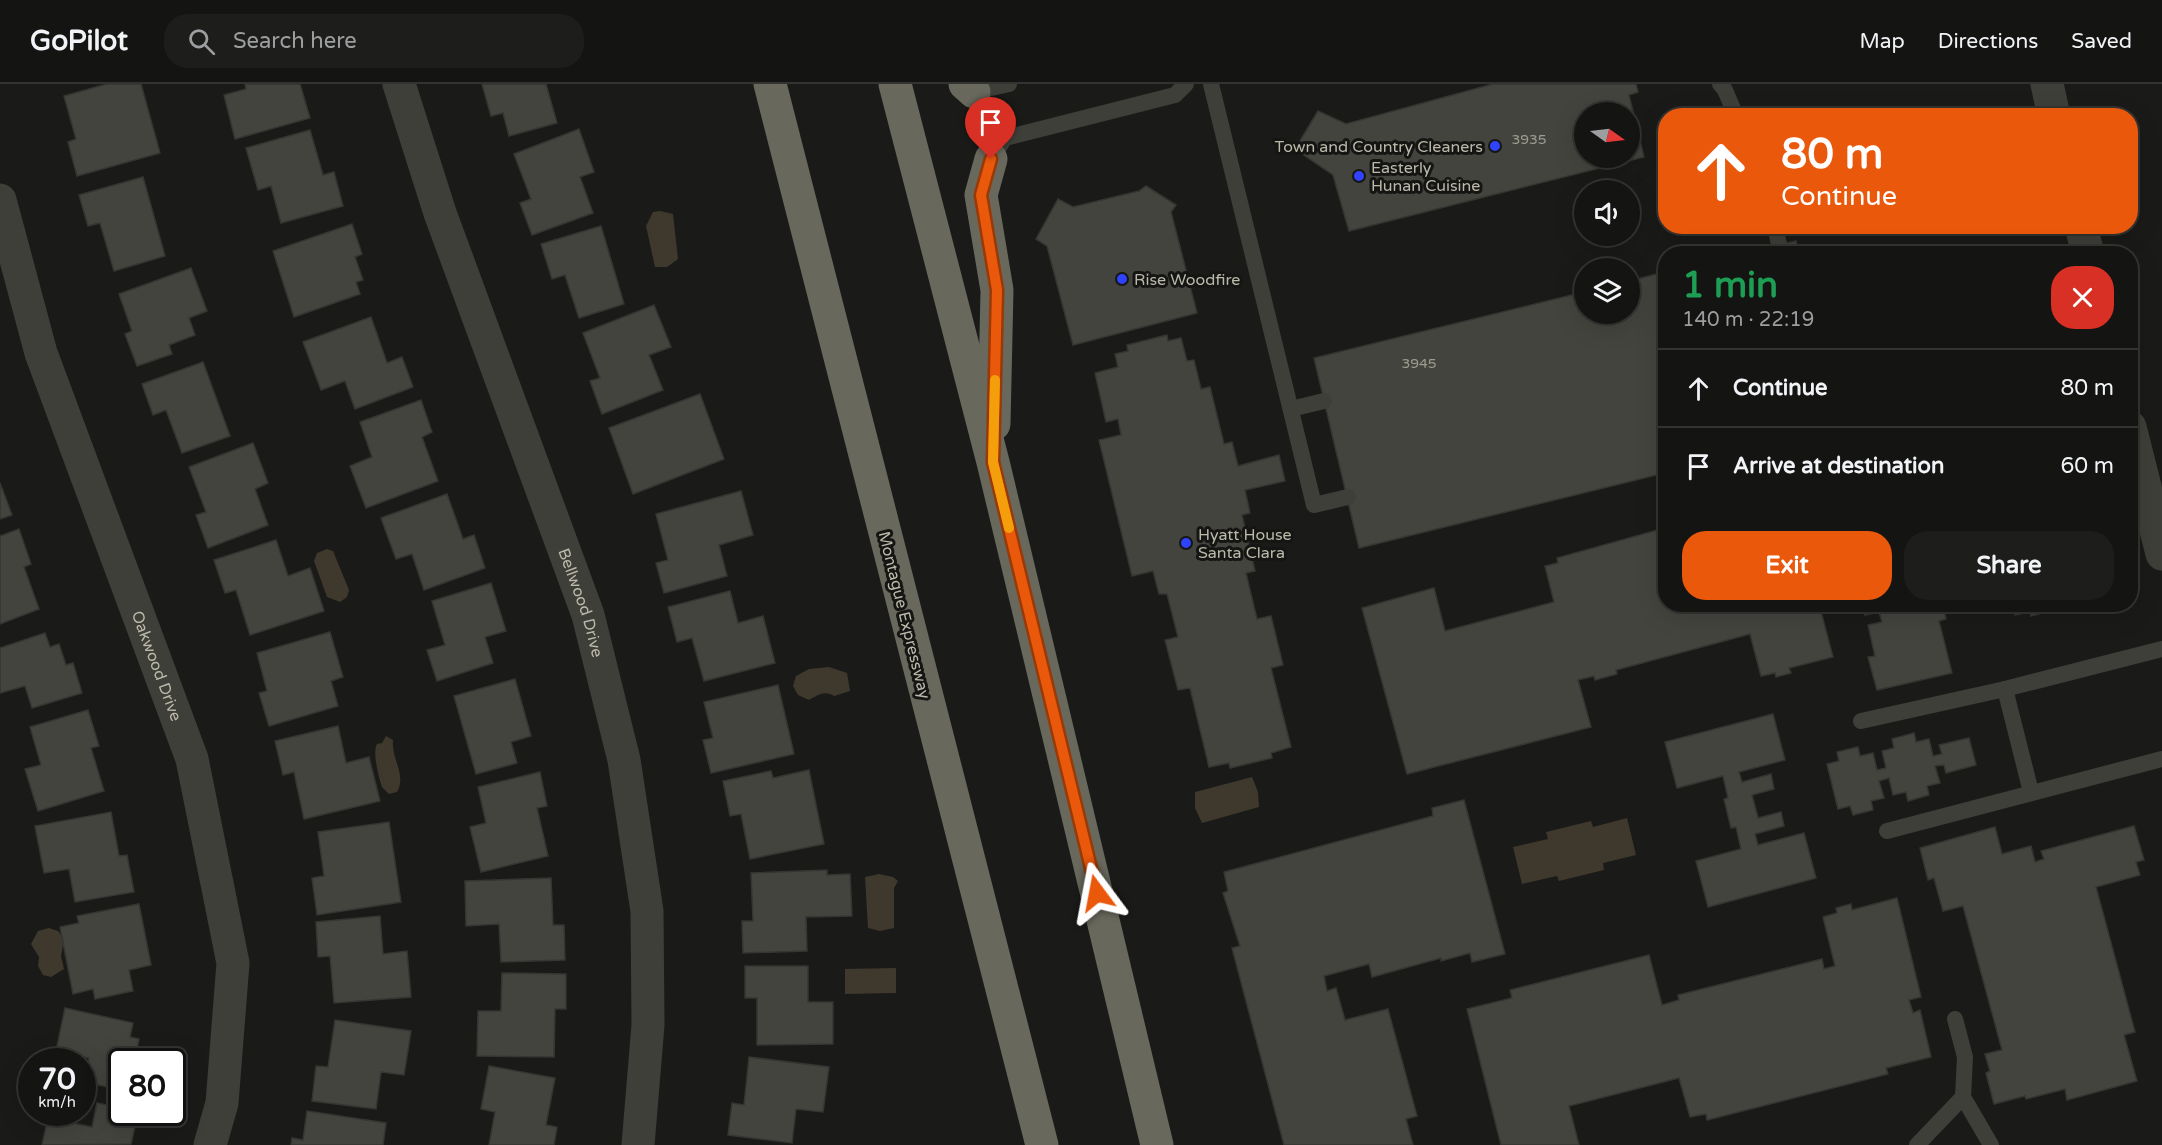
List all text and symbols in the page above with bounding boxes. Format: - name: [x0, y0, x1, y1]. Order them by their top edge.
- search box: [164, 14, 584, 68]
- text: GoPilot: [30, 24, 128, 58]
- icon: search: [185, 25, 218, 58]
- text: Search here: [233, 28, 357, 54]
- text: Map: [1859, 29, 1905, 54]
- text: Directions: [1938, 29, 2038, 54]
- text: Saved: [2071, 29, 2132, 54]
- pin: [965, 97, 1016, 159]
- north arrow: [1574, 102, 1640, 168]
- map controls: [1574, 102, 1640, 324]
- icon: arrive: [974, 106, 1007, 139]
- text: 80 m: [1781, 129, 1883, 180]
- house number: 3935: [1511, 131, 1547, 148]
- icon: ahead: [1682, 132, 1760, 210]
- place label: Town and Country Cleaners: [1274, 137, 1483, 157]
- marker: Town and Country Cleaners: [1488, 139, 1502, 153]
- place label: Easterly Hunan Cuisine: [1371, 158, 1480, 196]
- marker: Easterly Hunan Cuisine: [1352, 169, 1366, 183]
- button: sound: [1574, 180, 1640, 246]
- text: Continue: [1781, 180, 1897, 213]
- button: layers: [1574, 258, 1640, 324]
- text: 1 min: [1682, 264, 1778, 307]
- button: close: [2051, 266, 2114, 329]
- place label: Rise Woodfire: [1134, 270, 1240, 290]
- marker: Rise Woodfire: [1115, 272, 1129, 286]
- text: 140 m · 22:19: [1682, 308, 1814, 332]
- house number: 3945: [1401, 355, 1437, 372]
- icon: ahead: [1682, 372, 1715, 405]
- text: Continue: [1733, 375, 1828, 401]
- text: 80 m: [2060, 375, 2114, 401]
- icon: arrive: [1682, 450, 1715, 483]
- text: Arrive at destination: [1733, 453, 1944, 479]
- text: 60 m: [2060, 453, 2114, 479]
- place label: Hyatt House Santa Clara: [1198, 525, 1292, 563]
- street label: Montague Expressway: [874, 529, 935, 701]
- button: Exit: [1682, 531, 1892, 600]
- button: Share: [1904, 531, 2114, 600]
- marker: Hyatt House Santa Clara: [1179, 536, 1193, 550]
- street label: Bellwood Drive: [553, 546, 607, 660]
- street label: Oakwood Drive: [127, 608, 186, 724]
- position arrow: [1065, 861, 1129, 925]
- speed limit sign: 80: [108, 1048, 186, 1126]
- text: 70: [38, 1061, 76, 1098]
- text: km/h: [38, 1093, 76, 1111]

